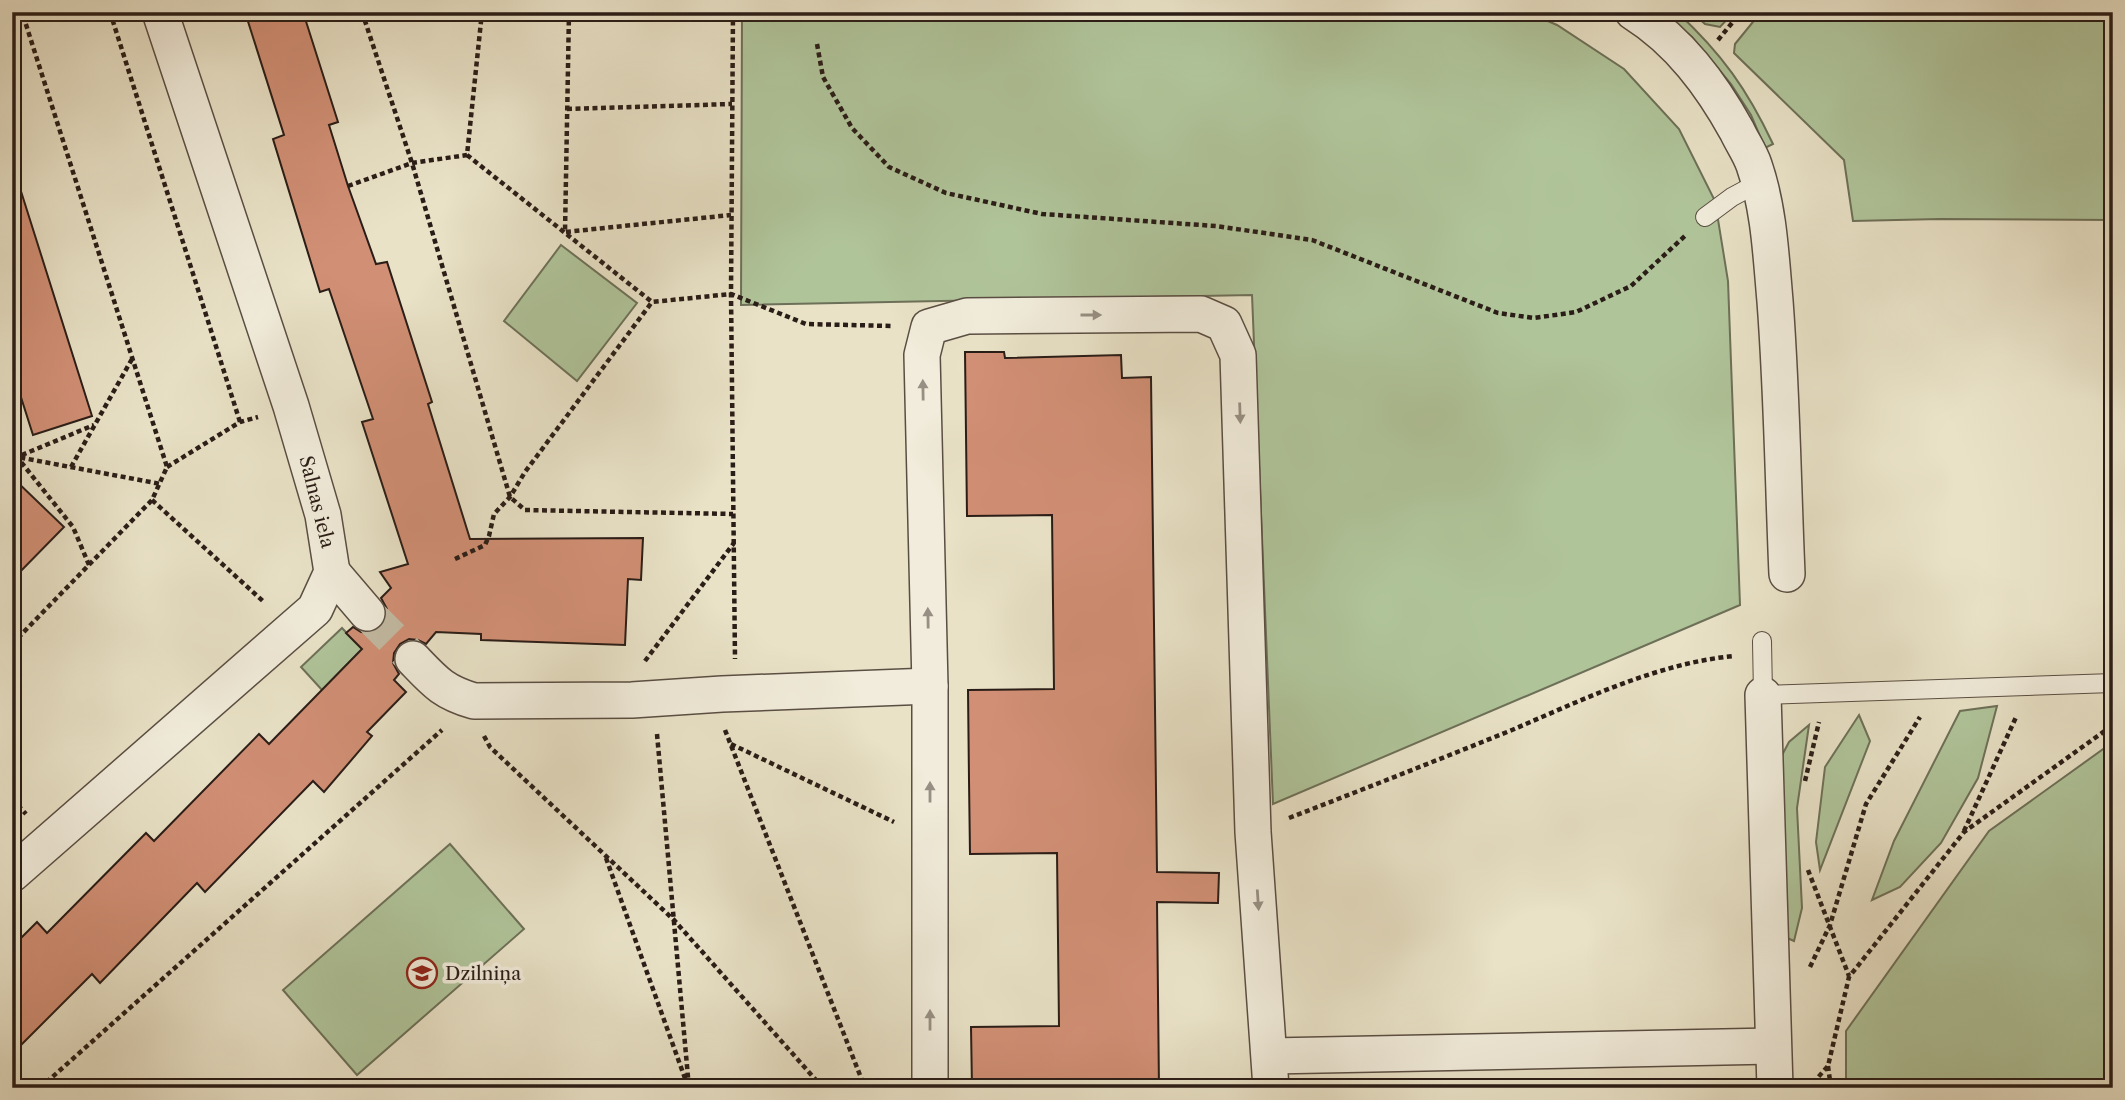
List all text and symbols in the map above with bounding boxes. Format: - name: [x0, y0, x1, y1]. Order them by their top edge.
- one-way arrow: [1080, 309, 1102, 321]
- one-way arrow: [917, 379, 929, 401]
- one-way arrow: [1235, 403, 1246, 425]
- street label: Salnas iela: [294, 453, 340, 551]
- one-way arrow: [922, 607, 934, 629]
- one-way arrow: [924, 781, 936, 803]
- one-way arrow: [1253, 889, 1264, 911]
- school or university icon: Dzilniņa: [405, 956, 439, 990]
- place label: Dzilniņa: [445, 962, 521, 985]
- one-way arrow: [924, 1008, 936, 1030]

